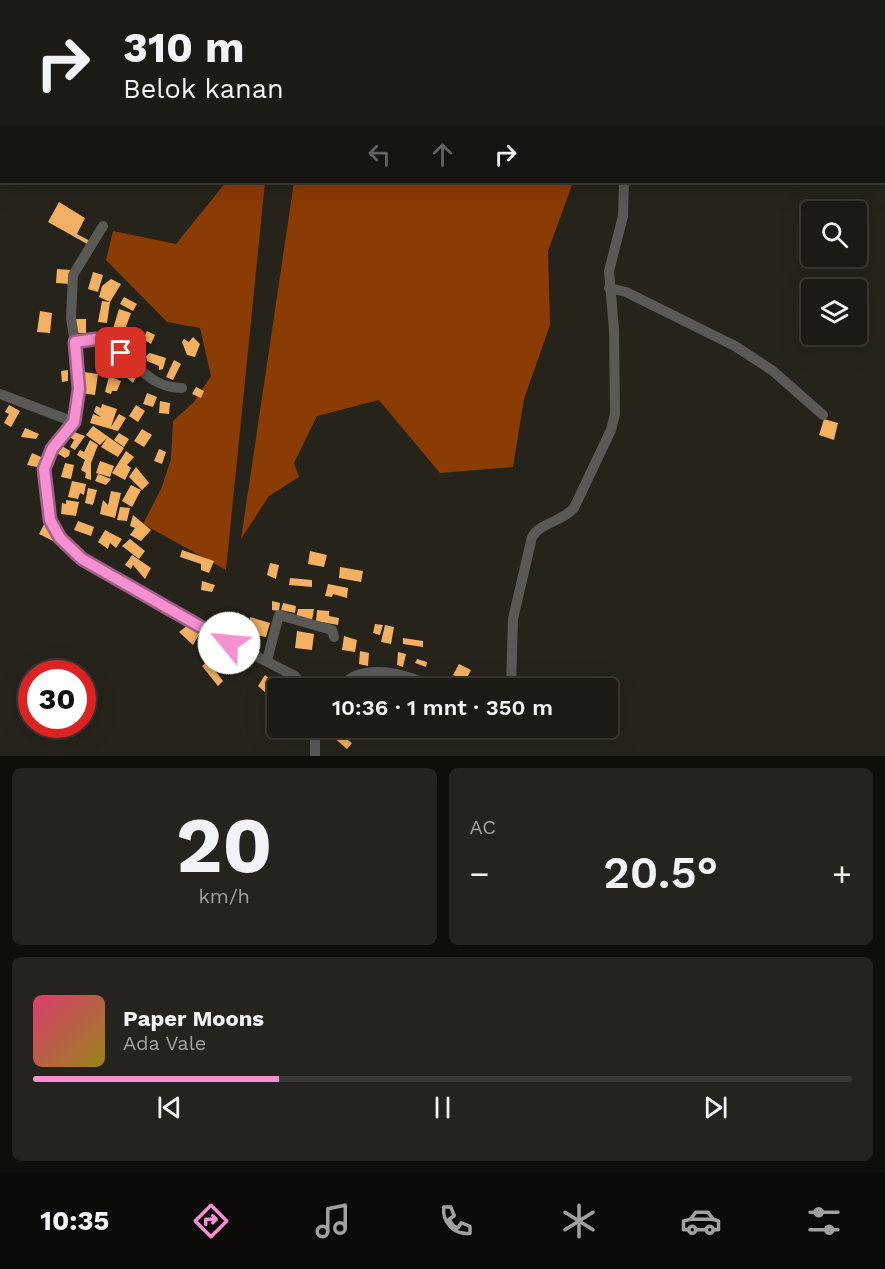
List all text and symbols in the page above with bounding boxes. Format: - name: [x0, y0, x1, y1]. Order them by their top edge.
- text: 310 m: [123, 23, 245, 72]
- icon: right: [24, 24, 102, 102]
- text: Belok kanan: [123, 73, 284, 105]
- icon: left: [363, 138, 396, 171]
- icon: ahead: [426, 138, 459, 171]
- icon: right: [489, 138, 522, 171]
- map controls: [801, 201, 867, 345]
- button: search: [801, 201, 867, 267]
- button: layers: [801, 279, 867, 345]
- pin: [95, 327, 146, 378]
- icon: arrive: [104, 336, 137, 369]
- position arrow: [197, 611, 261, 675]
- speed limit sign: 30: [18, 660, 96, 738]
- text: 10:36 · 1 mnt · 350 m: [332, 695, 553, 720]
- text: 20: [176, 799, 273, 891]
- text: AC: [470, 815, 496, 839]
- text: 20.5°: [603, 846, 718, 899]
- text: −: [470, 854, 489, 893]
- text: +: [832, 854, 852, 893]
- text: km/h: [198, 884, 250, 908]
- text: Paper Moons: [123, 1006, 264, 1031]
- text: Ada Vale: [123, 1031, 206, 1055]
- icon: previous: [153, 1091, 186, 1124]
- icon: pause: [426, 1091, 459, 1124]
- icon: next: [699, 1091, 732, 1124]
- icon: directions: [190, 1200, 232, 1242]
- icon: music: [312, 1200, 354, 1242]
- icon: phone: [435, 1200, 477, 1242]
- icon: climate: [558, 1200, 600, 1242]
- icon: car: [680, 1200, 722, 1242]
- icon: filters: [803, 1200, 845, 1242]
- text: 10:35: [40, 1205, 109, 1237]

